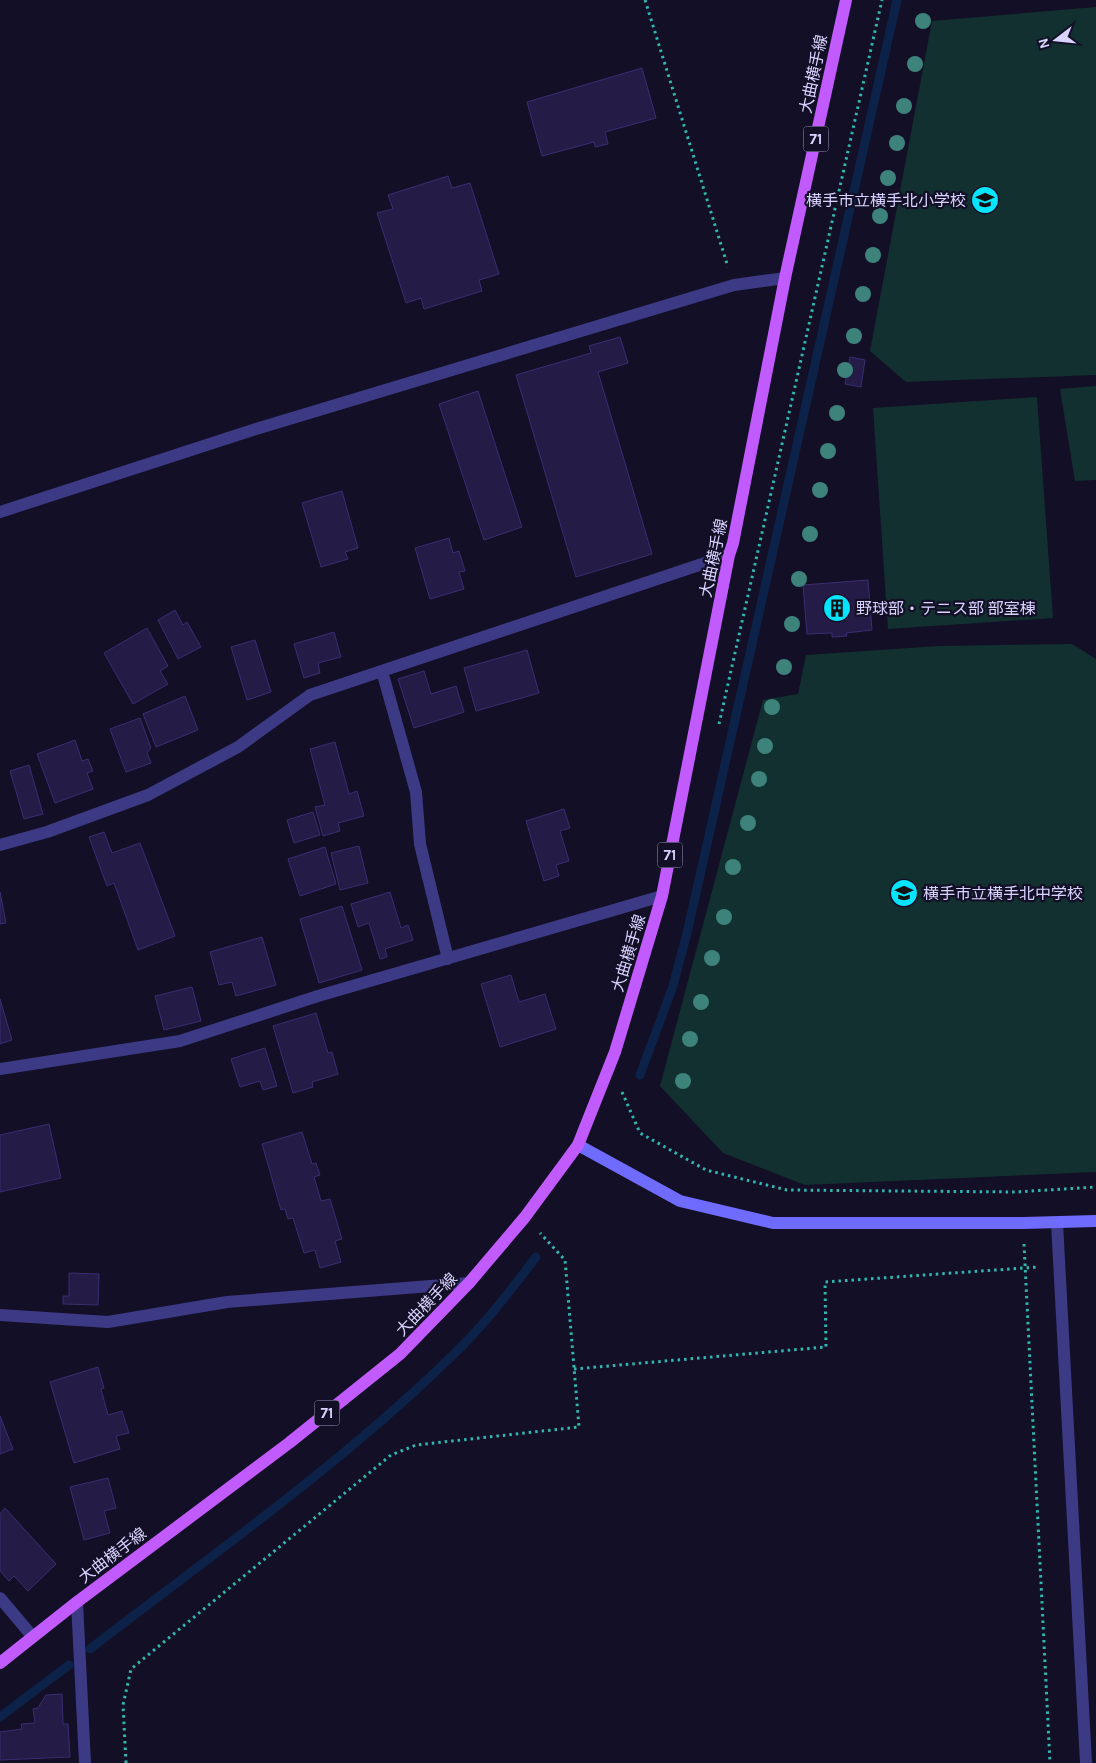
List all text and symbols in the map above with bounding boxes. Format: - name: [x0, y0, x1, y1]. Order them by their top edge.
- north arrow: [1031, 15, 1081, 65]
- street label: 大曲横手線: [796, 33, 831, 115]
- text: N: [1034, 36, 1054, 51]
- road number: 71: [804, 126, 828, 152]
- school or university icon: 横手市立横手北小学校: [970, 185, 1000, 215]
- place label: 横手市立横手北小学校: [806, 191, 966, 210]
- street label: 大曲横手線: [696, 517, 731, 599]
- building icon: 野球部・テニス部 部室棟: [822, 593, 852, 623]
- place label: 野球部・テニス部 部室棟: [856, 599, 1036, 618]
- road number: 71: [658, 842, 682, 868]
- school or university icon: 横手市立横手北中学校: [889, 878, 919, 908]
- place label: 横手市立横手北中学校: [923, 884, 1083, 903]
- street label: 大曲横手線: [608, 912, 649, 994]
- street label: 大曲横手線: [392, 1269, 461, 1340]
- road number: 71: [314, 1400, 340, 1426]
- street label: 大曲横手線: [75, 1524, 150, 1587]

